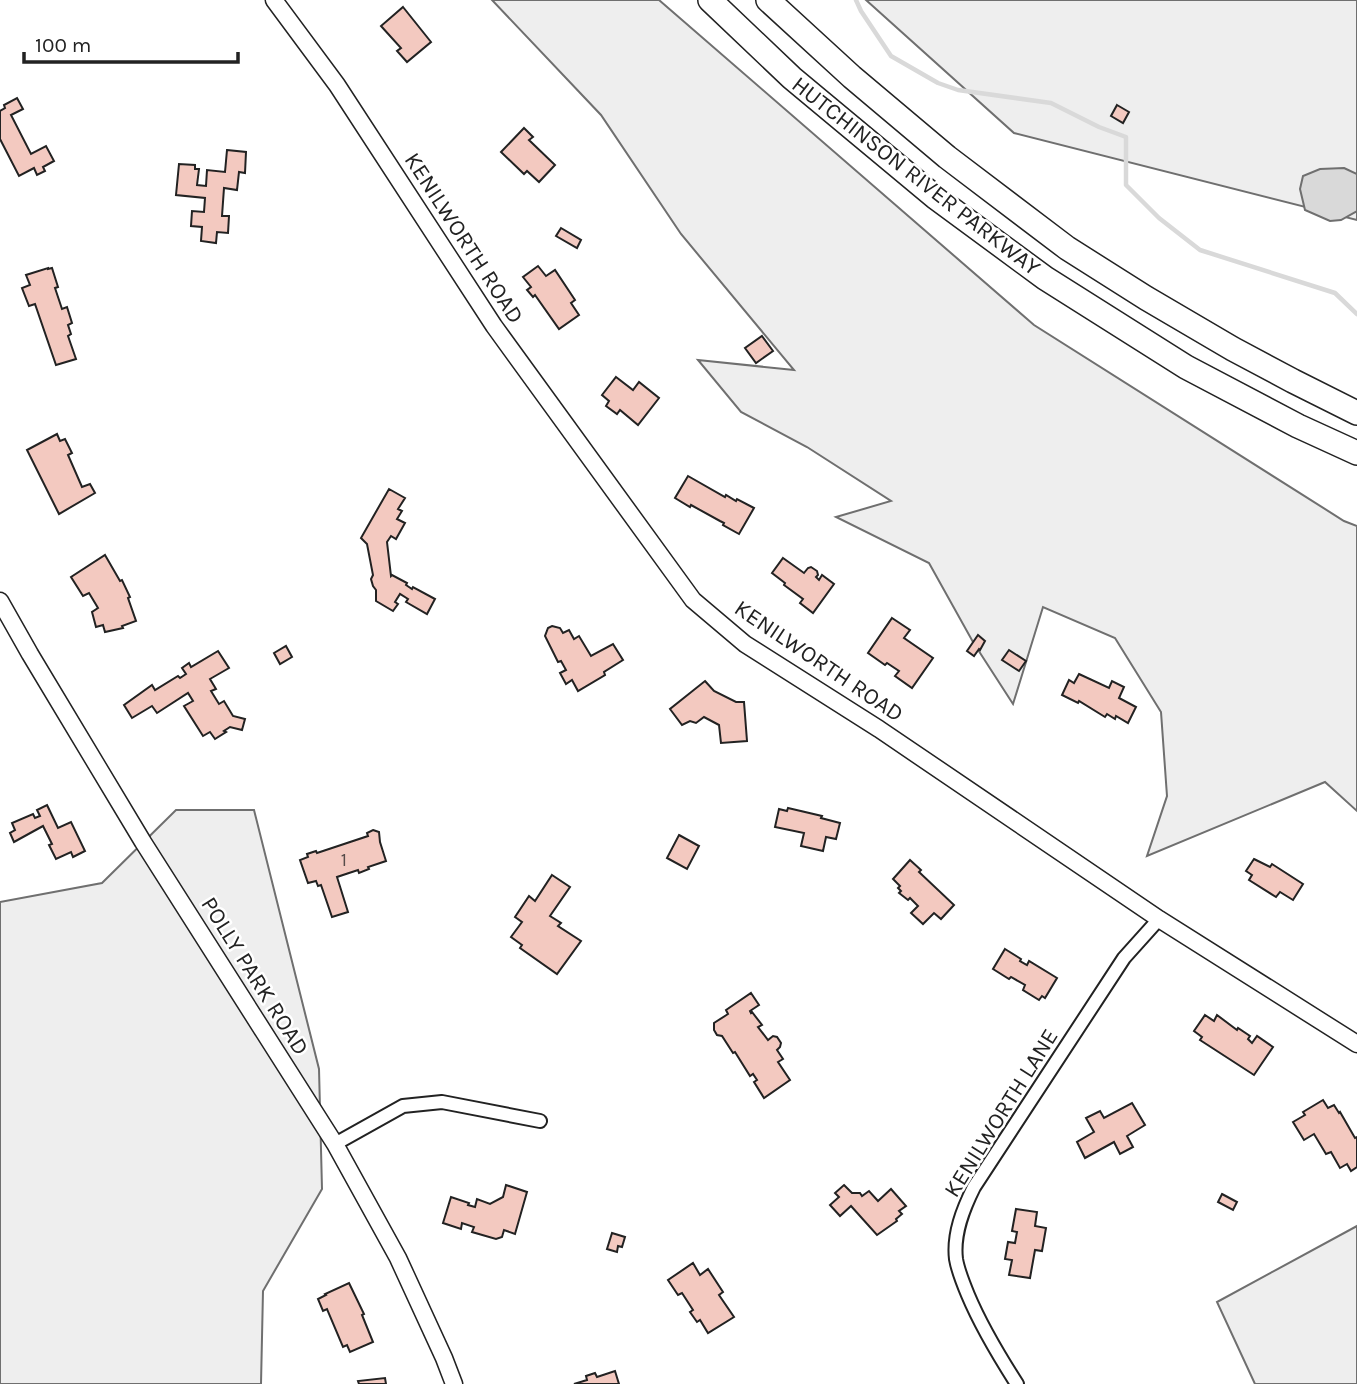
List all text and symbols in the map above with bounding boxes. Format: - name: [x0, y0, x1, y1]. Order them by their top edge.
- scale bar: [24, 21, 238, 65]
- text: 100 m: [35, 33, 92, 57]
- street label: HUTCHINSON RIVER PARKWAY: [786, 71, 1046, 282]
- street label: KENILWORTH ROAD: [399, 148, 529, 328]
- street label: KENILWORTH ROAD: [729, 594, 909, 728]
- house number: 1: [341, 849, 347, 871]
- street label: POLLY PARK ROAD: [195, 892, 315, 1060]
- street label: KENILWORTH LANE: [938, 1024, 1064, 1202]

